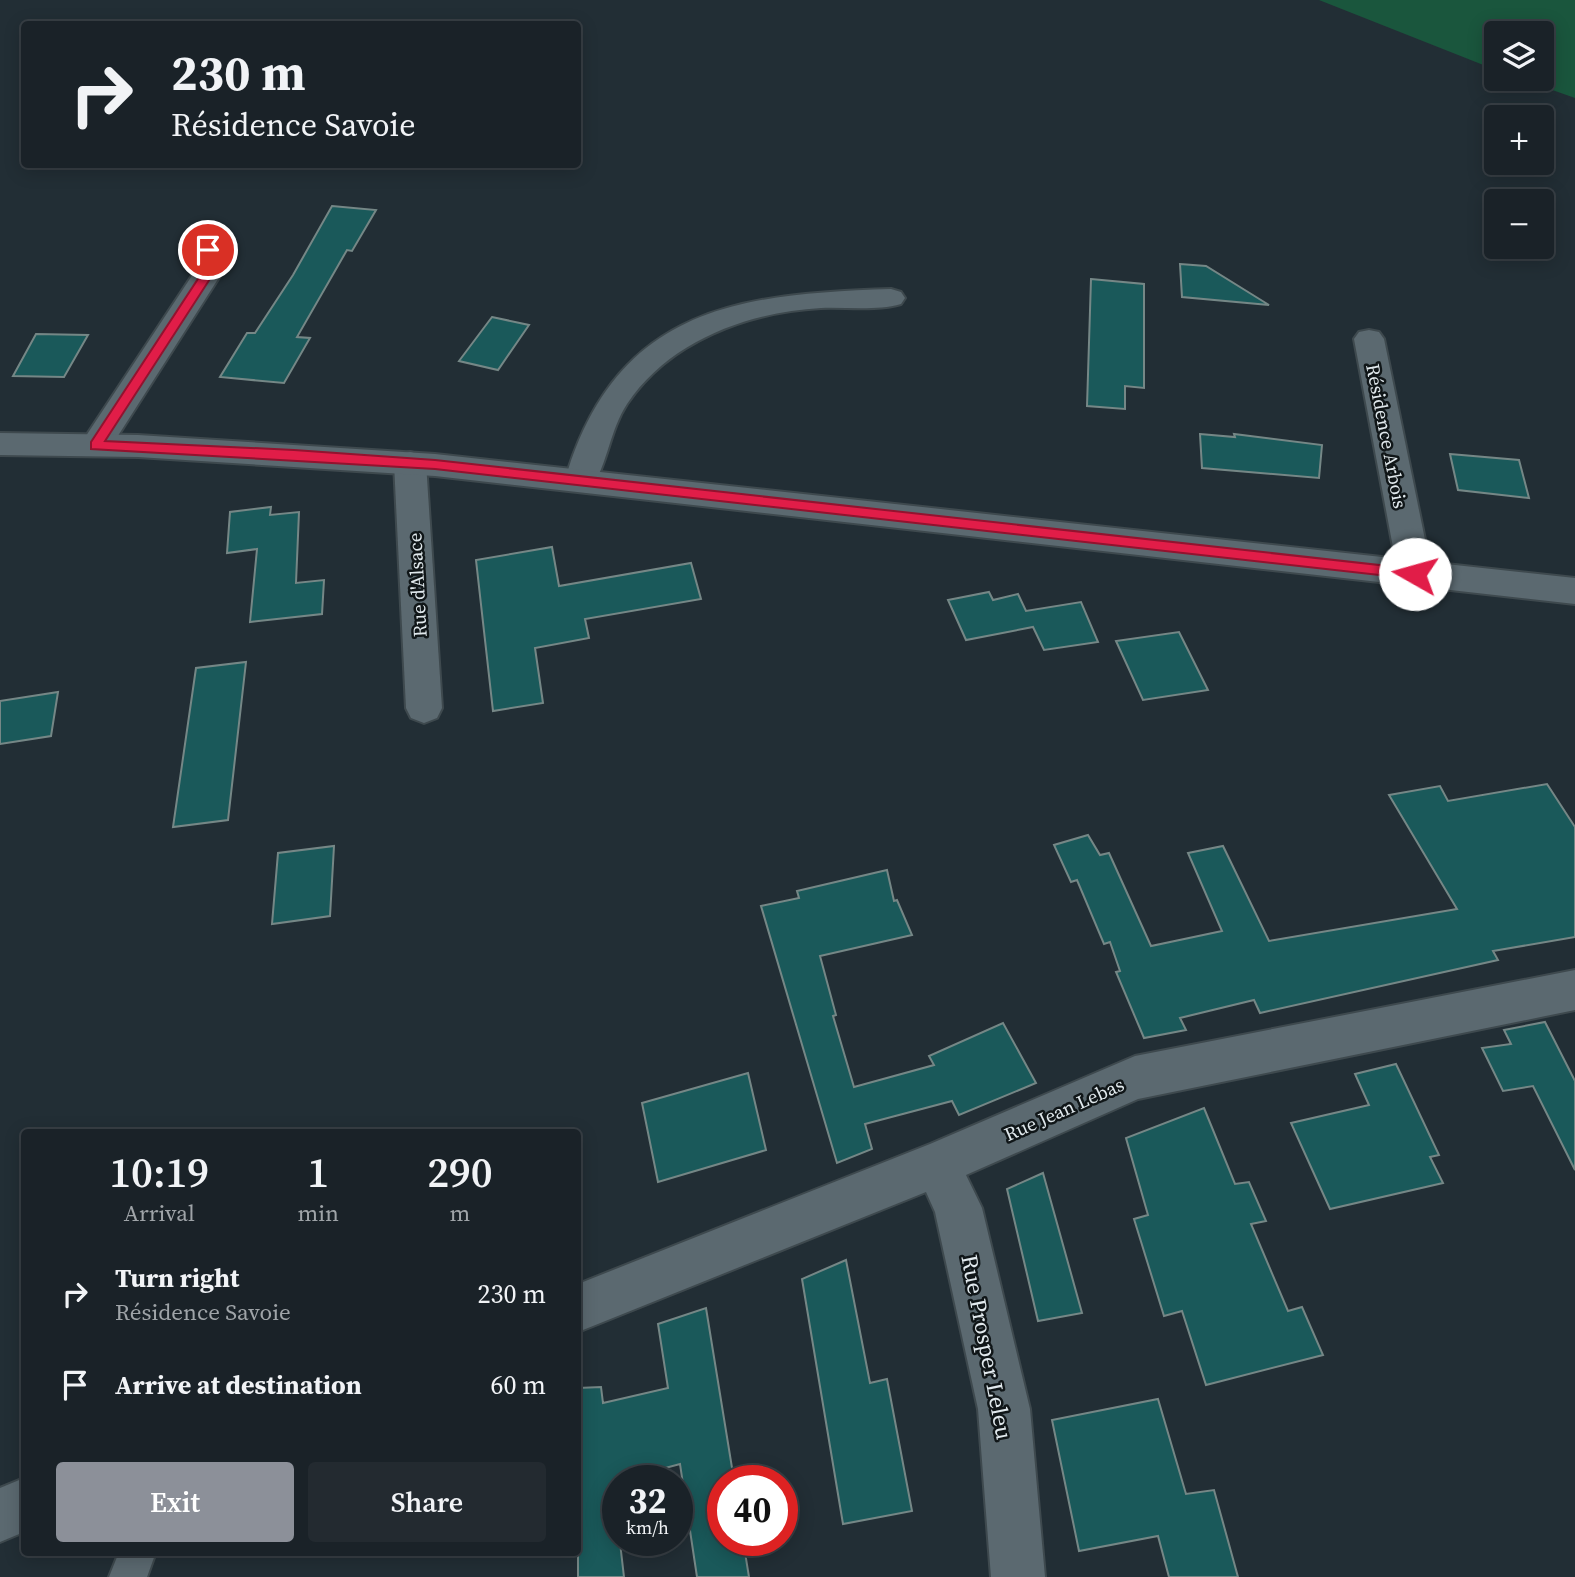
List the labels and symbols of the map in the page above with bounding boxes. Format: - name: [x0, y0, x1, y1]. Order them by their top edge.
- pin: [178, 220, 238, 280]
- street label: Résidence Arbois: [1360, 361, 1414, 511]
- street label: Rue d'Alsace: [401, 532, 433, 638]
- position arrow: [1378, 537, 1452, 611]
- street label: Rue Jean Lebas: [1000, 1071, 1128, 1147]
- street label: Rue Prosper Leleu: [953, 1252, 1021, 1442]
- speed limit sign: 40: [707, 1465, 798, 1556]

